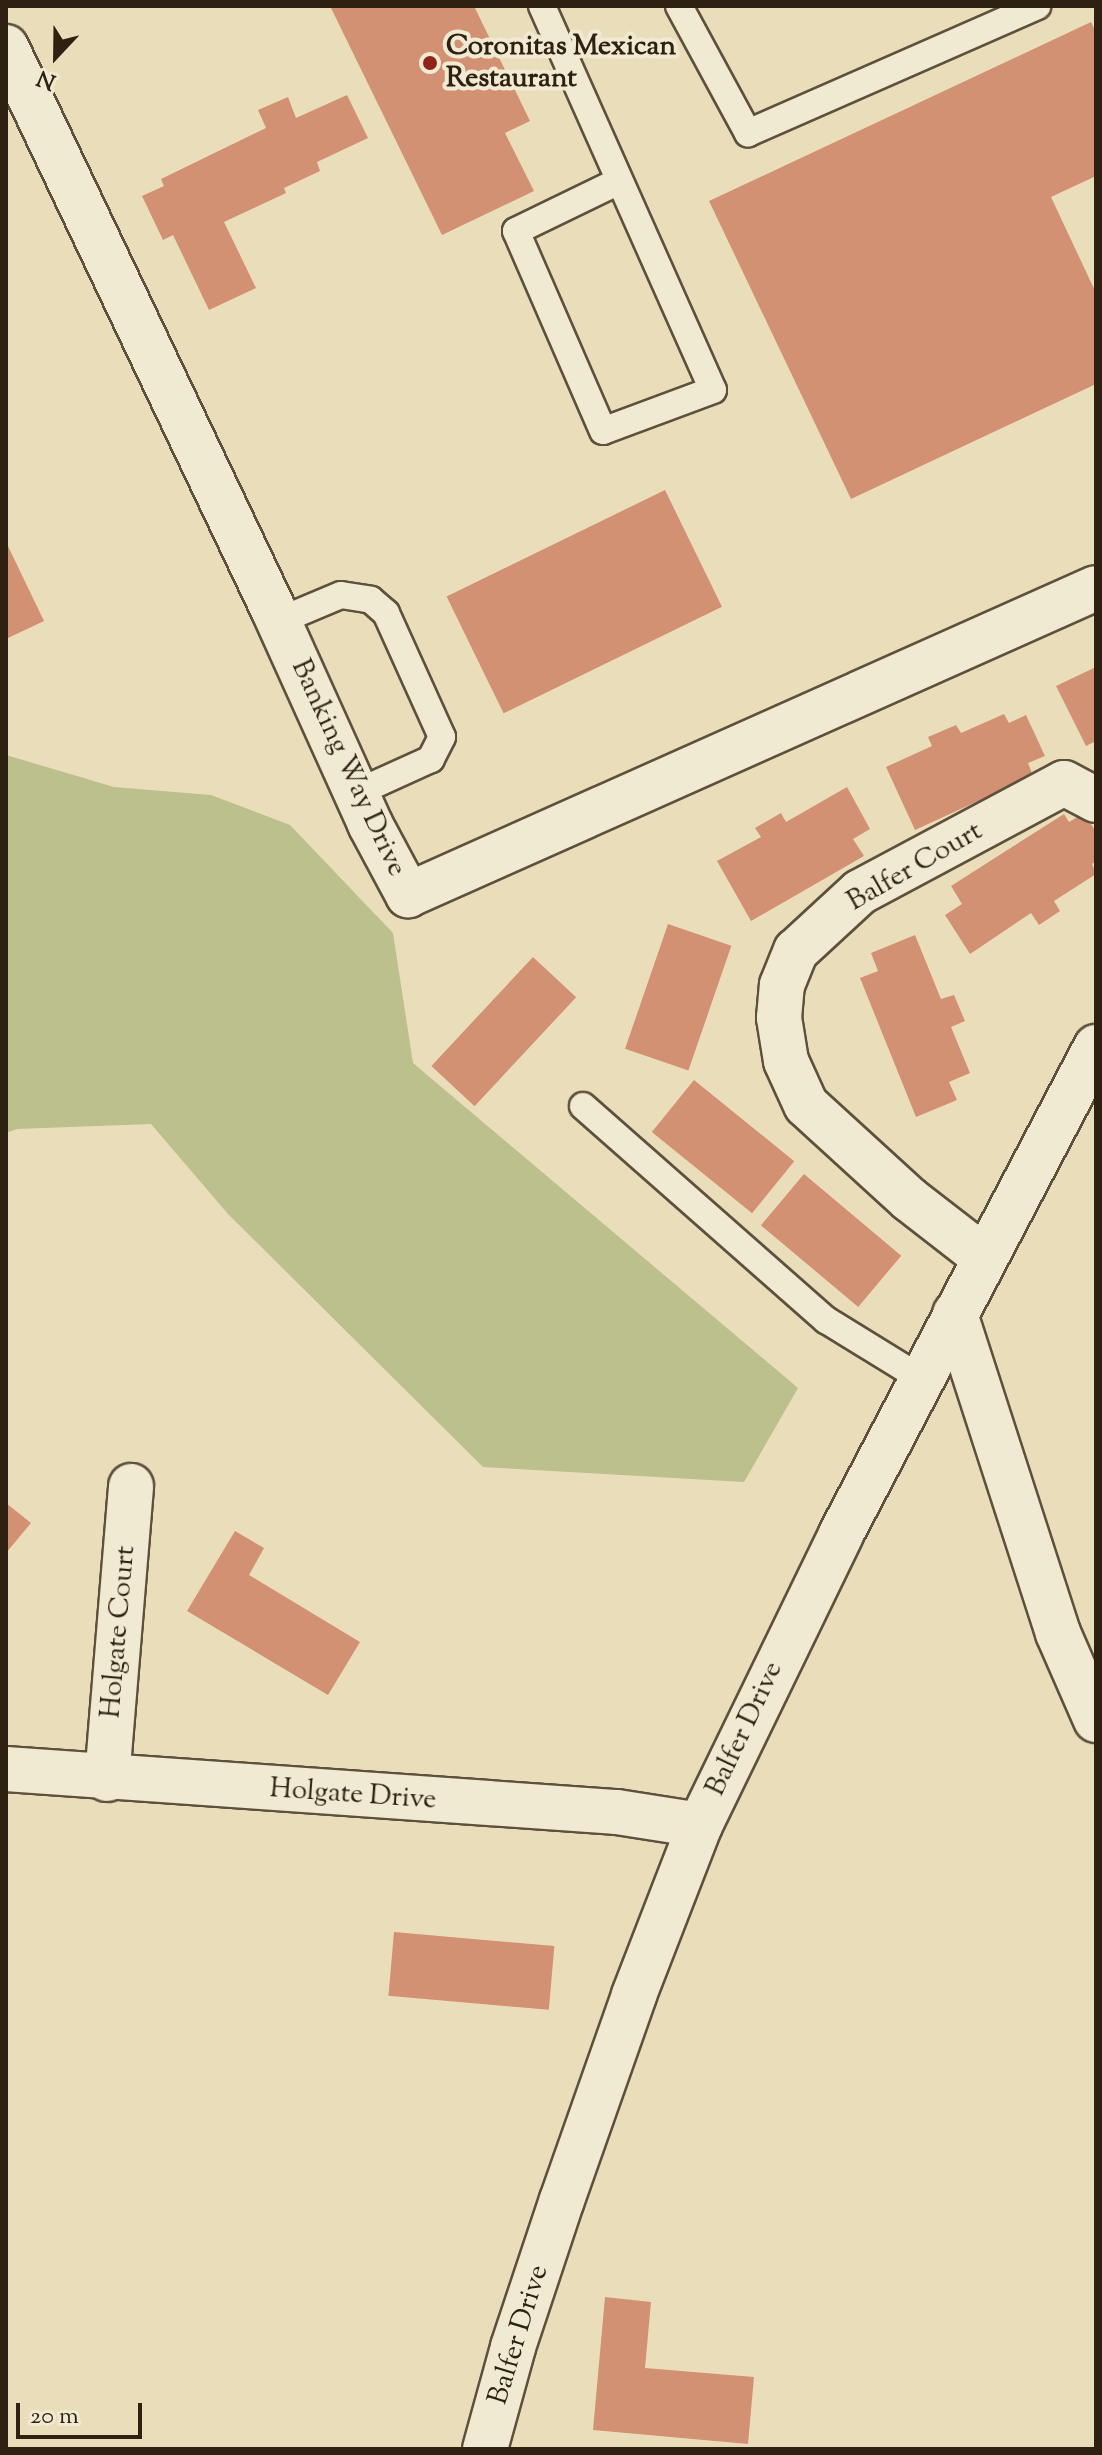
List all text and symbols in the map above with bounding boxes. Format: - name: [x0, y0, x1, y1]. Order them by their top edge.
- north arrow: [16, 16, 96, 96]
- place label: Coronitas Mexican Restaurant: [446, 30, 676, 96]
- marker: Coronitas Mexican Restaurant: [421, 54, 439, 72]
- text: N: [33, 60, 61, 96]
- street label: Banking Way Drive: [283, 654, 413, 882]
- street label: Balfer Court: [842, 815, 988, 919]
- street label: Holgate Court: [95, 1544, 143, 1720]
- street label: Balfer Drive: [699, 1656, 791, 1802]
- street label: Holgate Drive: [268, 1772, 438, 1818]
- street label: Balfer Drive: [482, 2261, 556, 2409]
- scale bar: [20, 2387, 146, 2437]
- text: 20 m: [30, 2400, 79, 2434]

